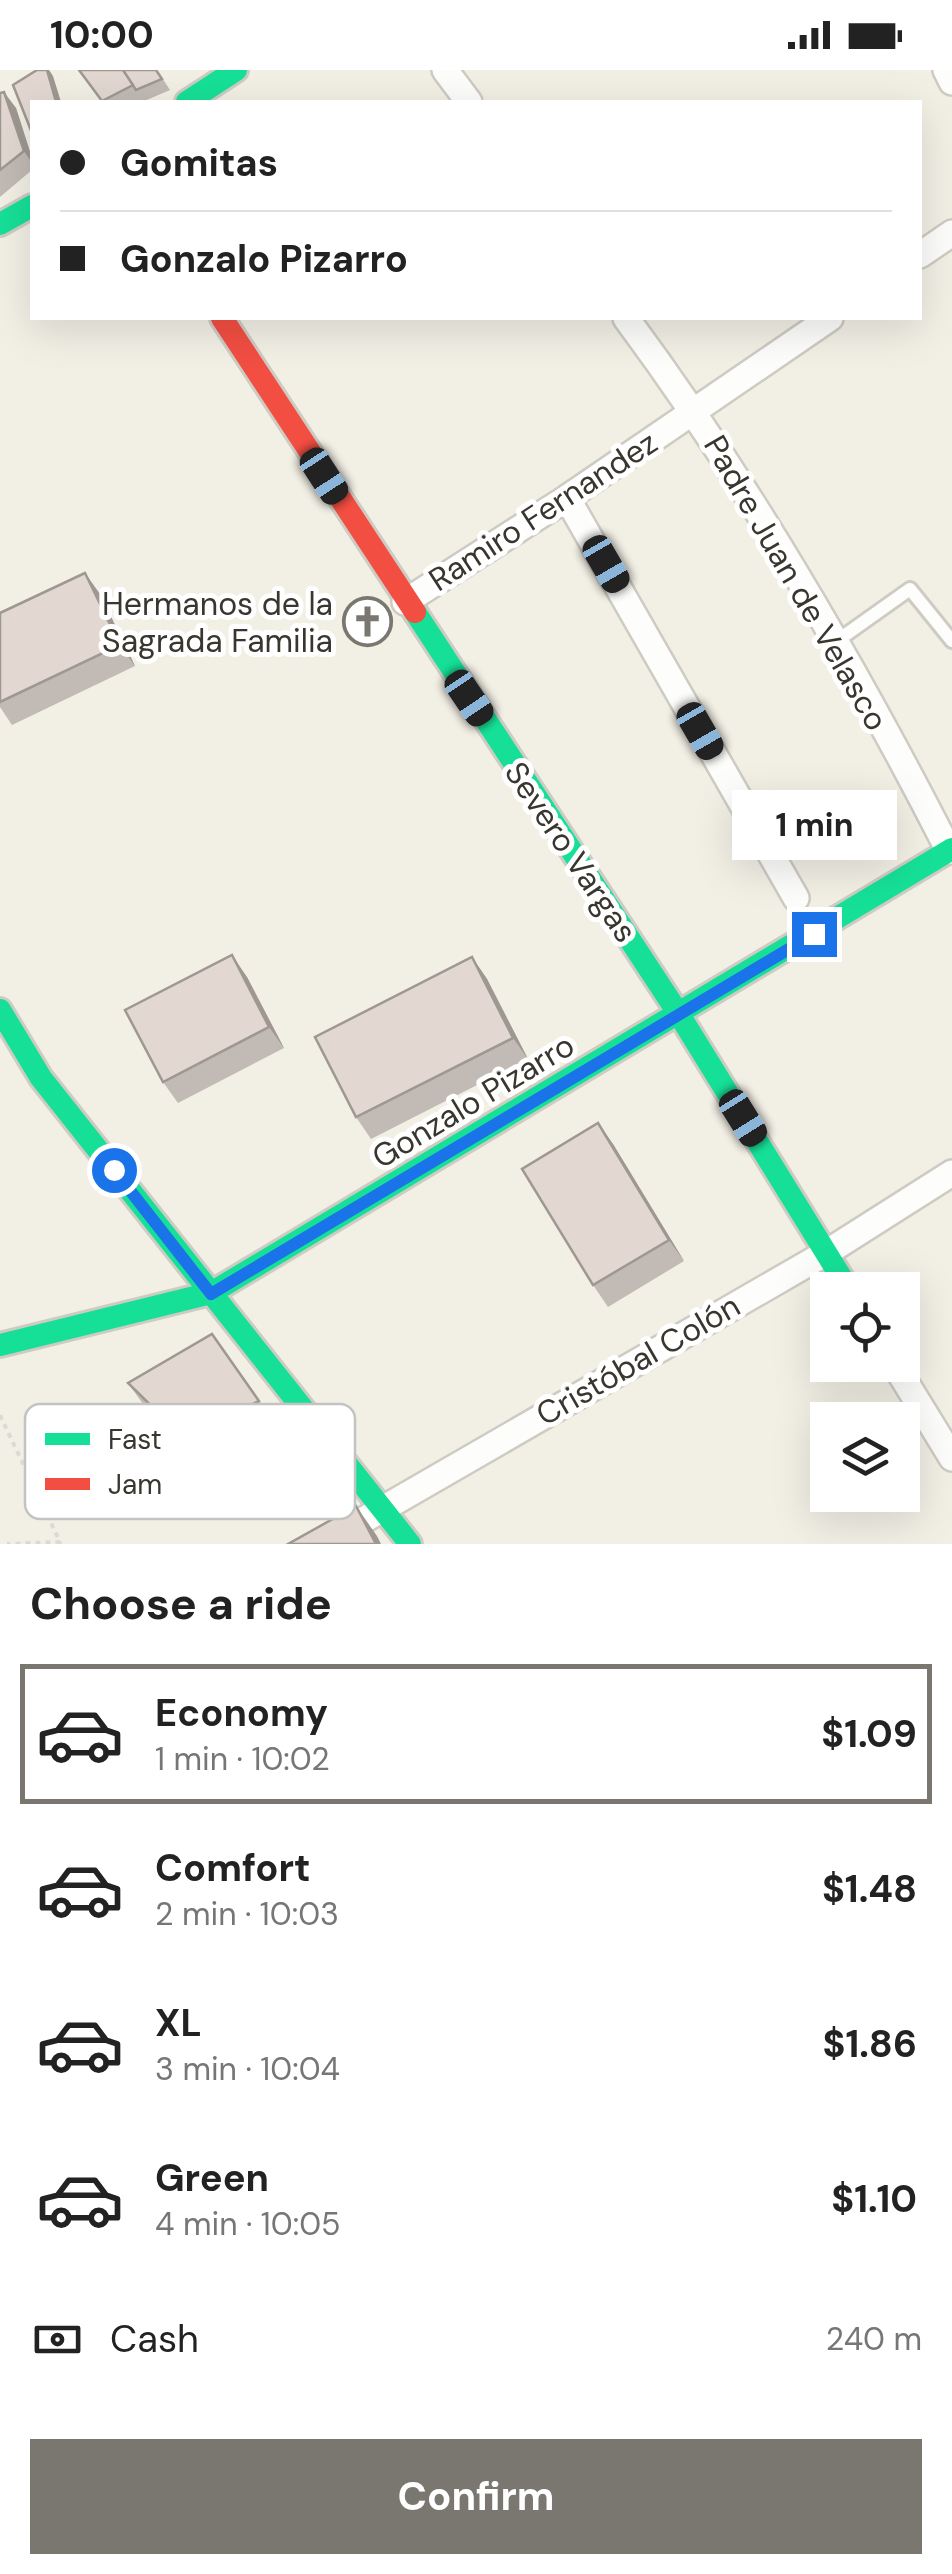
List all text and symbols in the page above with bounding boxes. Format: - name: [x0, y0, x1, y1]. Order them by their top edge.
- text: 10:00: [50, 10, 154, 60]
- text: Gomitas: [120, 138, 278, 188]
- text: Gonzalo Pizarro: [120, 234, 408, 284]
- street label: Ramiro Fernandez: [421, 421, 665, 601]
- street label: Padre Juan de Velasco: [694, 428, 898, 738]
- car: [295, 443, 353, 509]
- car: [578, 531, 634, 597]
- place label: Hermanos de la Sagrada Familia: [102, 583, 333, 662]
- church icon: Hermanos de la Sagrada Familia: [342, 596, 394, 648]
- car: [440, 665, 498, 731]
- car: [672, 698, 728, 764]
- street label: Severo Vargas: [495, 754, 647, 950]
- callout: 1 min: [732, 789, 896, 859]
- text: 1 min: [776, 804, 853, 846]
- route end: [792, 912, 837, 957]
- street label: Gonzalo Pizarro: [364, 1024, 582, 1178]
- car: [714, 1085, 772, 1151]
- route start: [92, 1148, 137, 1193]
- map controls: [810, 1272, 920, 1512]
- button: locate: [810, 1272, 920, 1382]
- street label: Cristóbal Colón: [529, 1285, 747, 1435]
- button: layers: [810, 1402, 920, 1512]
- legend: [25, 1404, 355, 1519]
- text: Fast: [108, 1421, 162, 1458]
- text: Jam: [108, 1466, 162, 1503]
- text: Choose a ride: [30, 1574, 332, 1633]
- text: Economy: [155, 1688, 328, 1738]
- icon: car: [35, 1689, 125, 1779]
- text: $1.09: [821, 1709, 917, 1759]
- text: 1 min · 10:02: [155, 1738, 330, 1780]
- text: Comfort: [155, 1843, 311, 1893]
- icon: car: [35, 1844, 125, 1934]
- text: $1.48: [822, 1864, 917, 1914]
- text: 2 min · 10:03: [155, 1893, 339, 1935]
- text: XL: [155, 1998, 202, 2048]
- icon: car: [35, 1999, 125, 2089]
- text: $1.86: [822, 2019, 917, 2069]
- text: 3 min · 10:04: [155, 2048, 340, 2090]
- text: Green: [155, 2153, 269, 2203]
- icon: car: [35, 2154, 125, 2244]
- text: $1.10: [831, 2174, 917, 2224]
- text: 4 min · 10:05: [155, 2203, 341, 2245]
- icon: cash: [30, 2312, 85, 2367]
- text: Cash: [110, 2314, 199, 2364]
- text: 240 m: [826, 2318, 922, 2360]
- button: Confirm: [30, 2439, 922, 2554]

